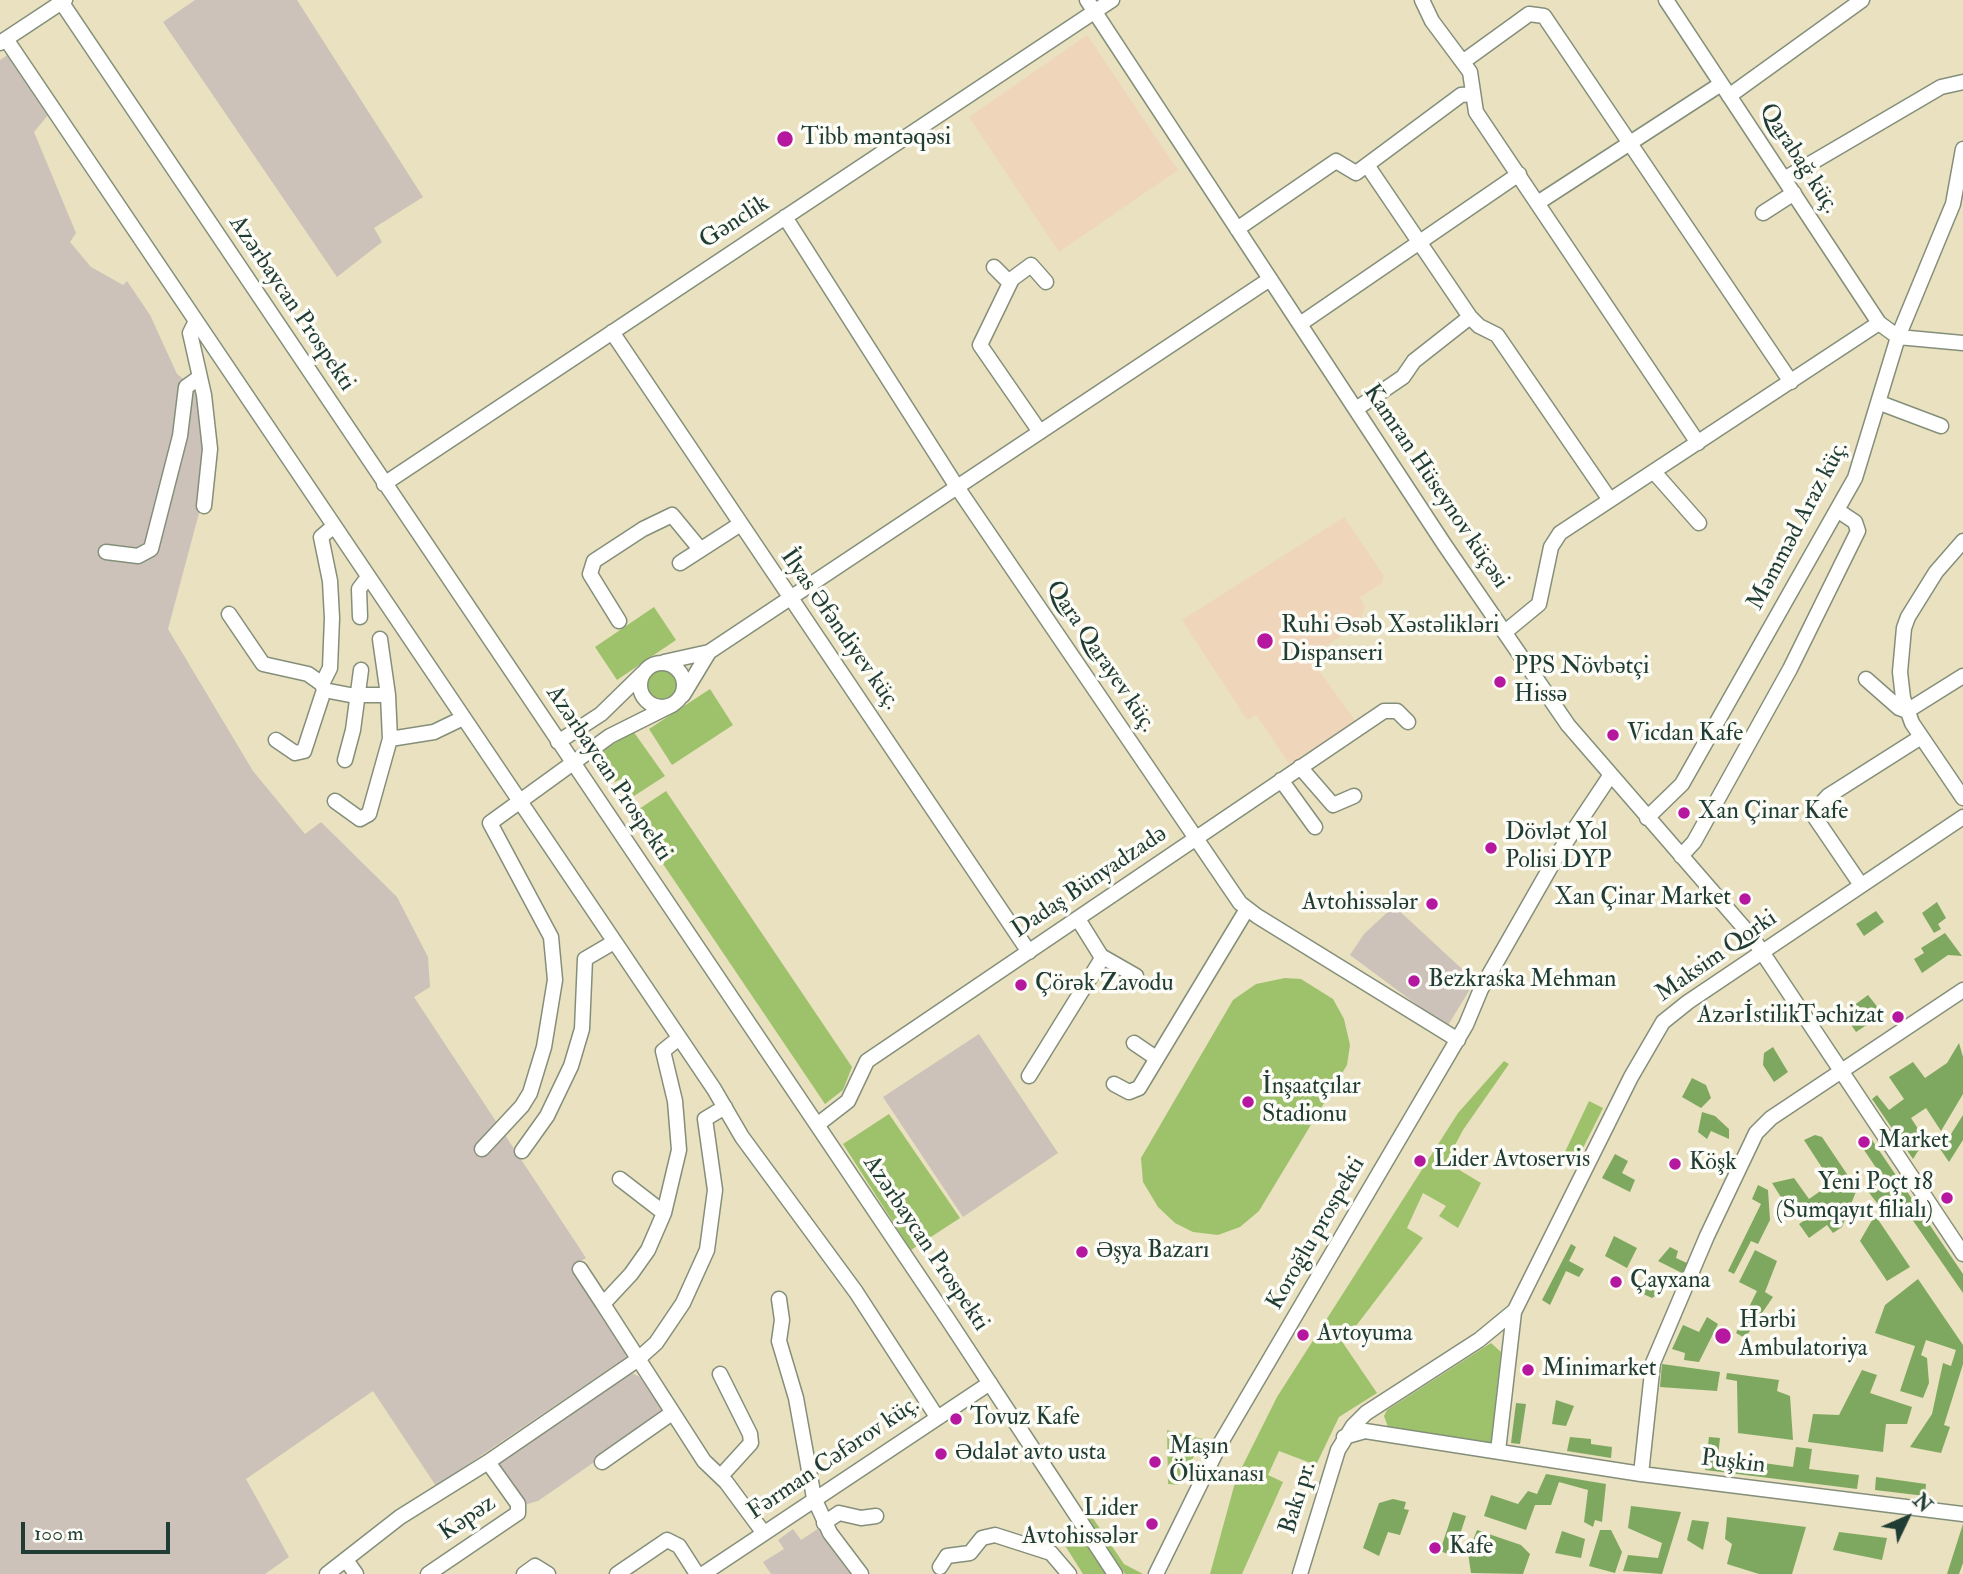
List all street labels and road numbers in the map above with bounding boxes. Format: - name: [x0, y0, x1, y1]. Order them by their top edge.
- street label: Qarabağ küç.: [1752, 99, 1844, 219]
- street label: Gənclik: [695, 190, 775, 256]
- street label: Azərbaycan Prospekti: [222, 211, 360, 397]
- street label: Kamran Hüseynov küçəsi: [1356, 380, 1514, 594]
- street label: Məmməd Araz küç.: [1742, 436, 1856, 616]
- street label: İlyas Əfəndiyev küç.: [773, 544, 905, 716]
- street label: Qara Qarayev küç.: [1039, 576, 1161, 738]
- street label: Azərbaycan Prospekti: [539, 681, 677, 867]
- street label: Dadaş Bünyadzadə: [1007, 821, 1173, 945]
- street label: Maksim Qorki: [1651, 905, 1783, 1009]
- street label: Azərbaycan Prospekti: [856, 1151, 994, 1337]
- street label: Koroğlu prospekti: [1262, 1152, 1372, 1316]
- street label: Fərman Cəfərov küç.: [743, 1391, 925, 1527]
- street label: Puşkin: [1699, 1445, 1767, 1481]
- street label: Bakı pr.: [1274, 1458, 1324, 1538]
- street label: Kəpəz: [434, 1490, 502, 1548]

